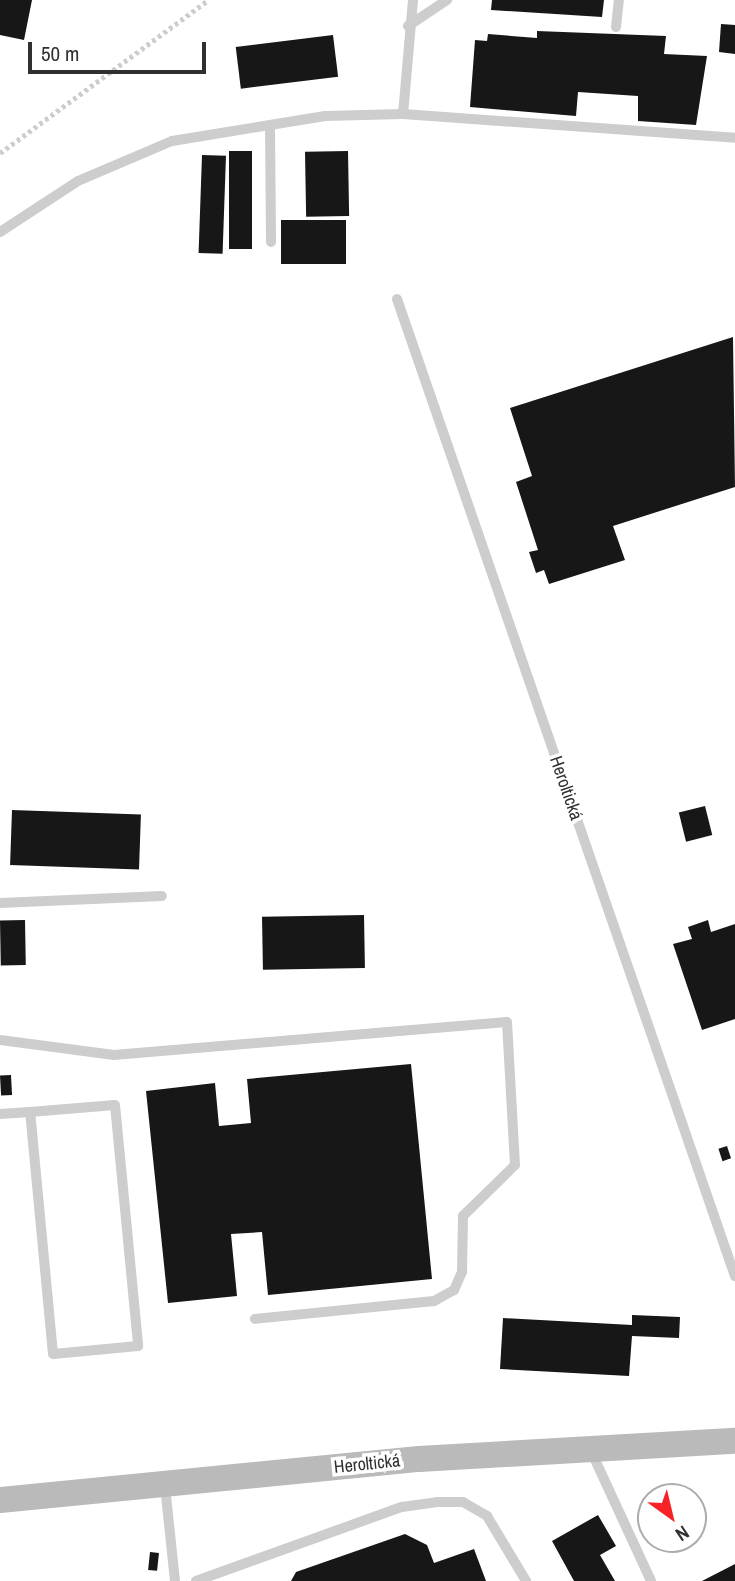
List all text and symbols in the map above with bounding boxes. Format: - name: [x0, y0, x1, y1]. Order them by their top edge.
- scale bar: [32, 28, 210, 72]
- text: 50 m: [41, 39, 79, 68]
- street label: Heroltická: [545, 753, 587, 823]
- street label: Heroltická: [333, 1450, 401, 1478]
- north arrow: [637, 1483, 707, 1553]
- text: N: [671, 1520, 695, 1548]

